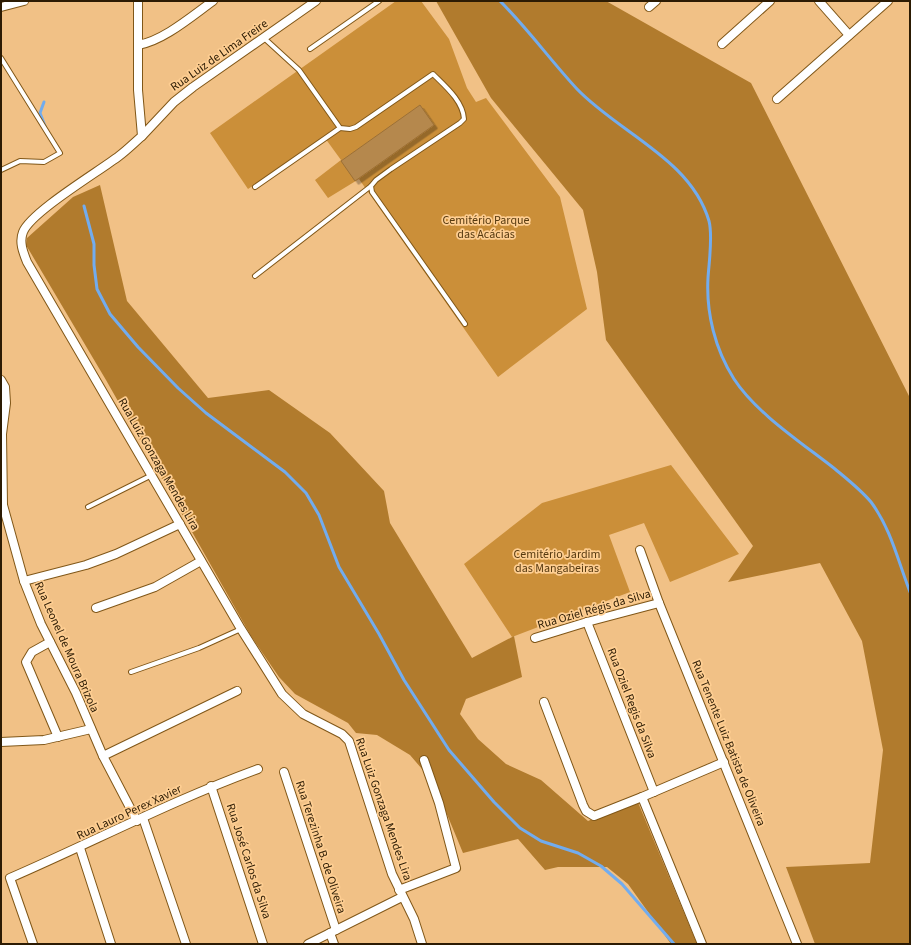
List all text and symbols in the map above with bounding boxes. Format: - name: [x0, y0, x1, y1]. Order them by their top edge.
- street label: Rua Luiz de Lima Freire: [167, 15, 271, 95]
- park label: Cemitério Parque das Acácias: [442, 212, 530, 243]
- street label: Rua Luiz Gonzaga Mendes Lira: [114, 395, 203, 534]
- park label: Cemitério Jardim das Mangabeiras: [514, 546, 601, 577]
- street label: Rua Leonel de Moura Brizola: [30, 579, 103, 715]
- street label: Rua Oziel Régis da Silva: [536, 585, 653, 634]
- street label: Rua Oziel Regis da Silva: [603, 645, 660, 761]
- street label: Rua Tenente Luiz Batista de Oliveira: [687, 658, 770, 829]
- street label: Rua Luiz Gonzaga Mendes Lira: [351, 735, 416, 883]
- street label: Rua Terezinha B. de Oliveira: [291, 779, 350, 916]
- street label: Rua Lauro Perex Xavier: [74, 780, 185, 844]
- street label: Rua José Carlos da Silva: [222, 801, 275, 921]

